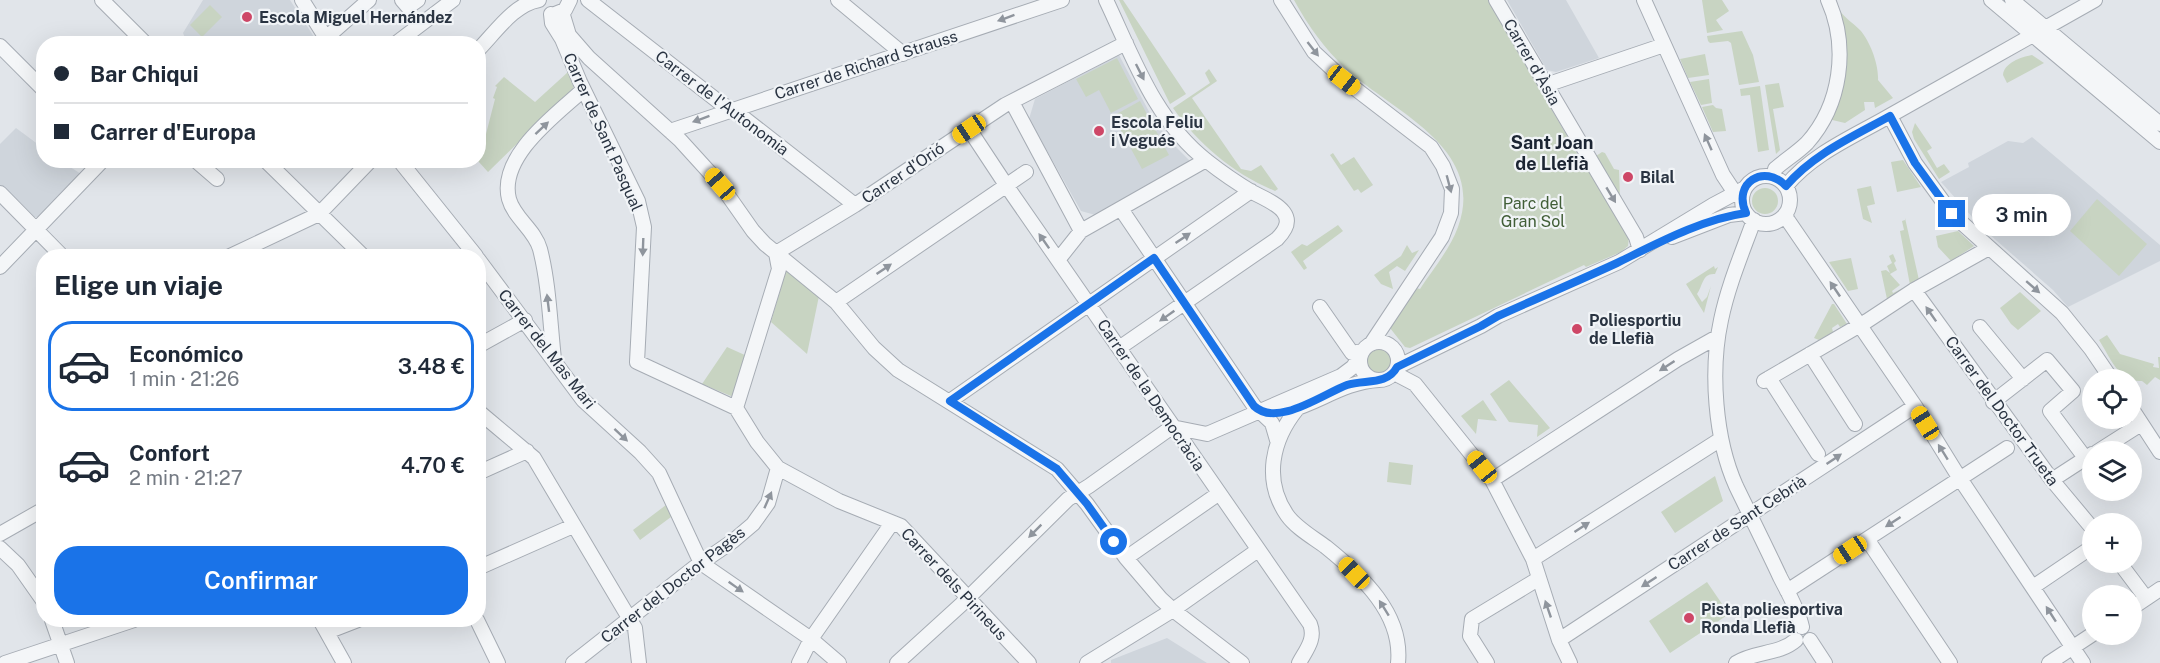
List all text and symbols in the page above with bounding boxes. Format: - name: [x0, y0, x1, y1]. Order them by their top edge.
- place label: Escola Miguel Hernández: [259, 8, 452, 27]
- marker: Escola Miguel Hernández: [240, 10, 254, 24]
- one-way arrow: [997, 14, 1015, 23]
- street label: Carrer d'Àsia: [1500, 15, 1565, 109]
- street label: Carrer de Richard Strauss: [772, 26, 960, 104]
- one-way arrow: [1307, 41, 1320, 57]
- street label: Carrer de l'Autonomia: [652, 47, 792, 159]
- street label: Carrer de Sant Pasqual: [559, 50, 647, 214]
- text: Bar Chiqui: [90, 61, 199, 87]
- car: [1324, 62, 1364, 98]
- one-way arrow: [1135, 63, 1145, 80]
- car: [949, 111, 989, 147]
- place label: Escola Feliu i Vegués: [1111, 113, 1203, 150]
- one-way arrow: [692, 115, 710, 125]
- text: Carrer d'Europa: [90, 119, 256, 145]
- one-way arrow: [535, 122, 549, 136]
- marker: Escola Feliu i Vegués: [1092, 124, 1106, 138]
- district label: Sant Joan de Llefià: [1511, 132, 1593, 174]
- one-way arrow: [1703, 132, 1713, 150]
- street label: Carrer d'Orió: [858, 138, 948, 208]
- car: [701, 165, 739, 203]
- place label: Bilal: [1640, 168, 1675, 187]
- marker: Bilal: [1621, 170, 1635, 184]
- one-way arrow: [1445, 175, 1454, 193]
- one-way arrow: [1606, 187, 1616, 204]
- callout: 3 min: [1973, 193, 2072, 235]
- park label: Parc del Gran Sol: [1501, 194, 1565, 231]
- route end: [1938, 200, 1965, 227]
- text: 3 min: [1995, 203, 2048, 227]
- one-way arrow: [1174, 232, 1190, 244]
- one-way arrow: [1038, 233, 1050, 249]
- one-way arrow: [639, 238, 648, 257]
- one-way arrow: [876, 263, 892, 275]
- text: Elige un viaje: [54, 269, 223, 301]
- one-way arrow: [2025, 280, 2040, 293]
- one-way arrow: [1829, 282, 1841, 298]
- street label: Carrer del Mas Mari: [494, 285, 600, 413]
- one-way arrow: [543, 293, 552, 312]
- one-way arrow: [1926, 306, 1937, 322]
- one-way arrow: [1159, 310, 1175, 322]
- place label: Poliesportiu de Llefià: [1589, 311, 1681, 348]
- street label: Carrer de la Democràcia: [1093, 316, 1209, 474]
- marker: Poliesportiu de Llefià: [1570, 322, 1584, 336]
- street label: Carrer del Doctor Trueta: [1941, 332, 2063, 490]
- icon: car: [57, 339, 111, 393]
- text: Económico: [129, 341, 244, 367]
- text: 3.48 €: [398, 353, 465, 379]
- one-way arrow: [1659, 360, 1675, 372]
- text: 1 min · 21:26: [129, 367, 239, 391]
- map controls: [2082, 369, 2142, 645]
- button: locate: [2082, 369, 2142, 429]
- car: [1908, 403, 1942, 443]
- one-way arrow: [614, 427, 628, 441]
- icon: car: [57, 438, 111, 492]
- text: Confort: [129, 440, 210, 466]
- button: layers: [2082, 441, 2142, 501]
- one-way arrow: [1938, 444, 1949, 460]
- car: [1464, 447, 1500, 487]
- text: 4.70 €: [401, 452, 465, 478]
- one-way arrow: [1826, 454, 1842, 465]
- text: 2 min · 21:27: [129, 466, 243, 490]
- street label: Carrer de Sant Cebrià: [1664, 471, 1810, 575]
- one-way arrow: [763, 492, 772, 509]
- button: +: [2082, 513, 2142, 573]
- one-way arrow: [1886, 516, 1902, 528]
- one-way arrow: [1574, 522, 1590, 533]
- street label: Carrer del Doctor Pagès: [597, 523, 749, 647]
- street label: Carrer dels Pirineus: [897, 524, 1011, 644]
- one-way arrow: [1028, 524, 1042, 539]
- route start: [1100, 528, 1127, 555]
- car: [1830, 533, 1870, 567]
- button: Confirmar: [54, 546, 468, 615]
- car: [1335, 554, 1373, 592]
- one-way arrow: [1641, 576, 1657, 587]
- one-way arrow: [727, 581, 744, 592]
- button: −: [2082, 585, 2142, 645]
- one-way arrow: [1378, 600, 1389, 616]
- one-way arrow: [1543, 600, 1553, 618]
- place label: Pista poliesportiva Ronda Llefià: [1701, 600, 1843, 637]
- one-way arrow: [2046, 606, 2057, 622]
- marker: Pista poliesportiva Ronda Llefià: [1682, 611, 1696, 625]

